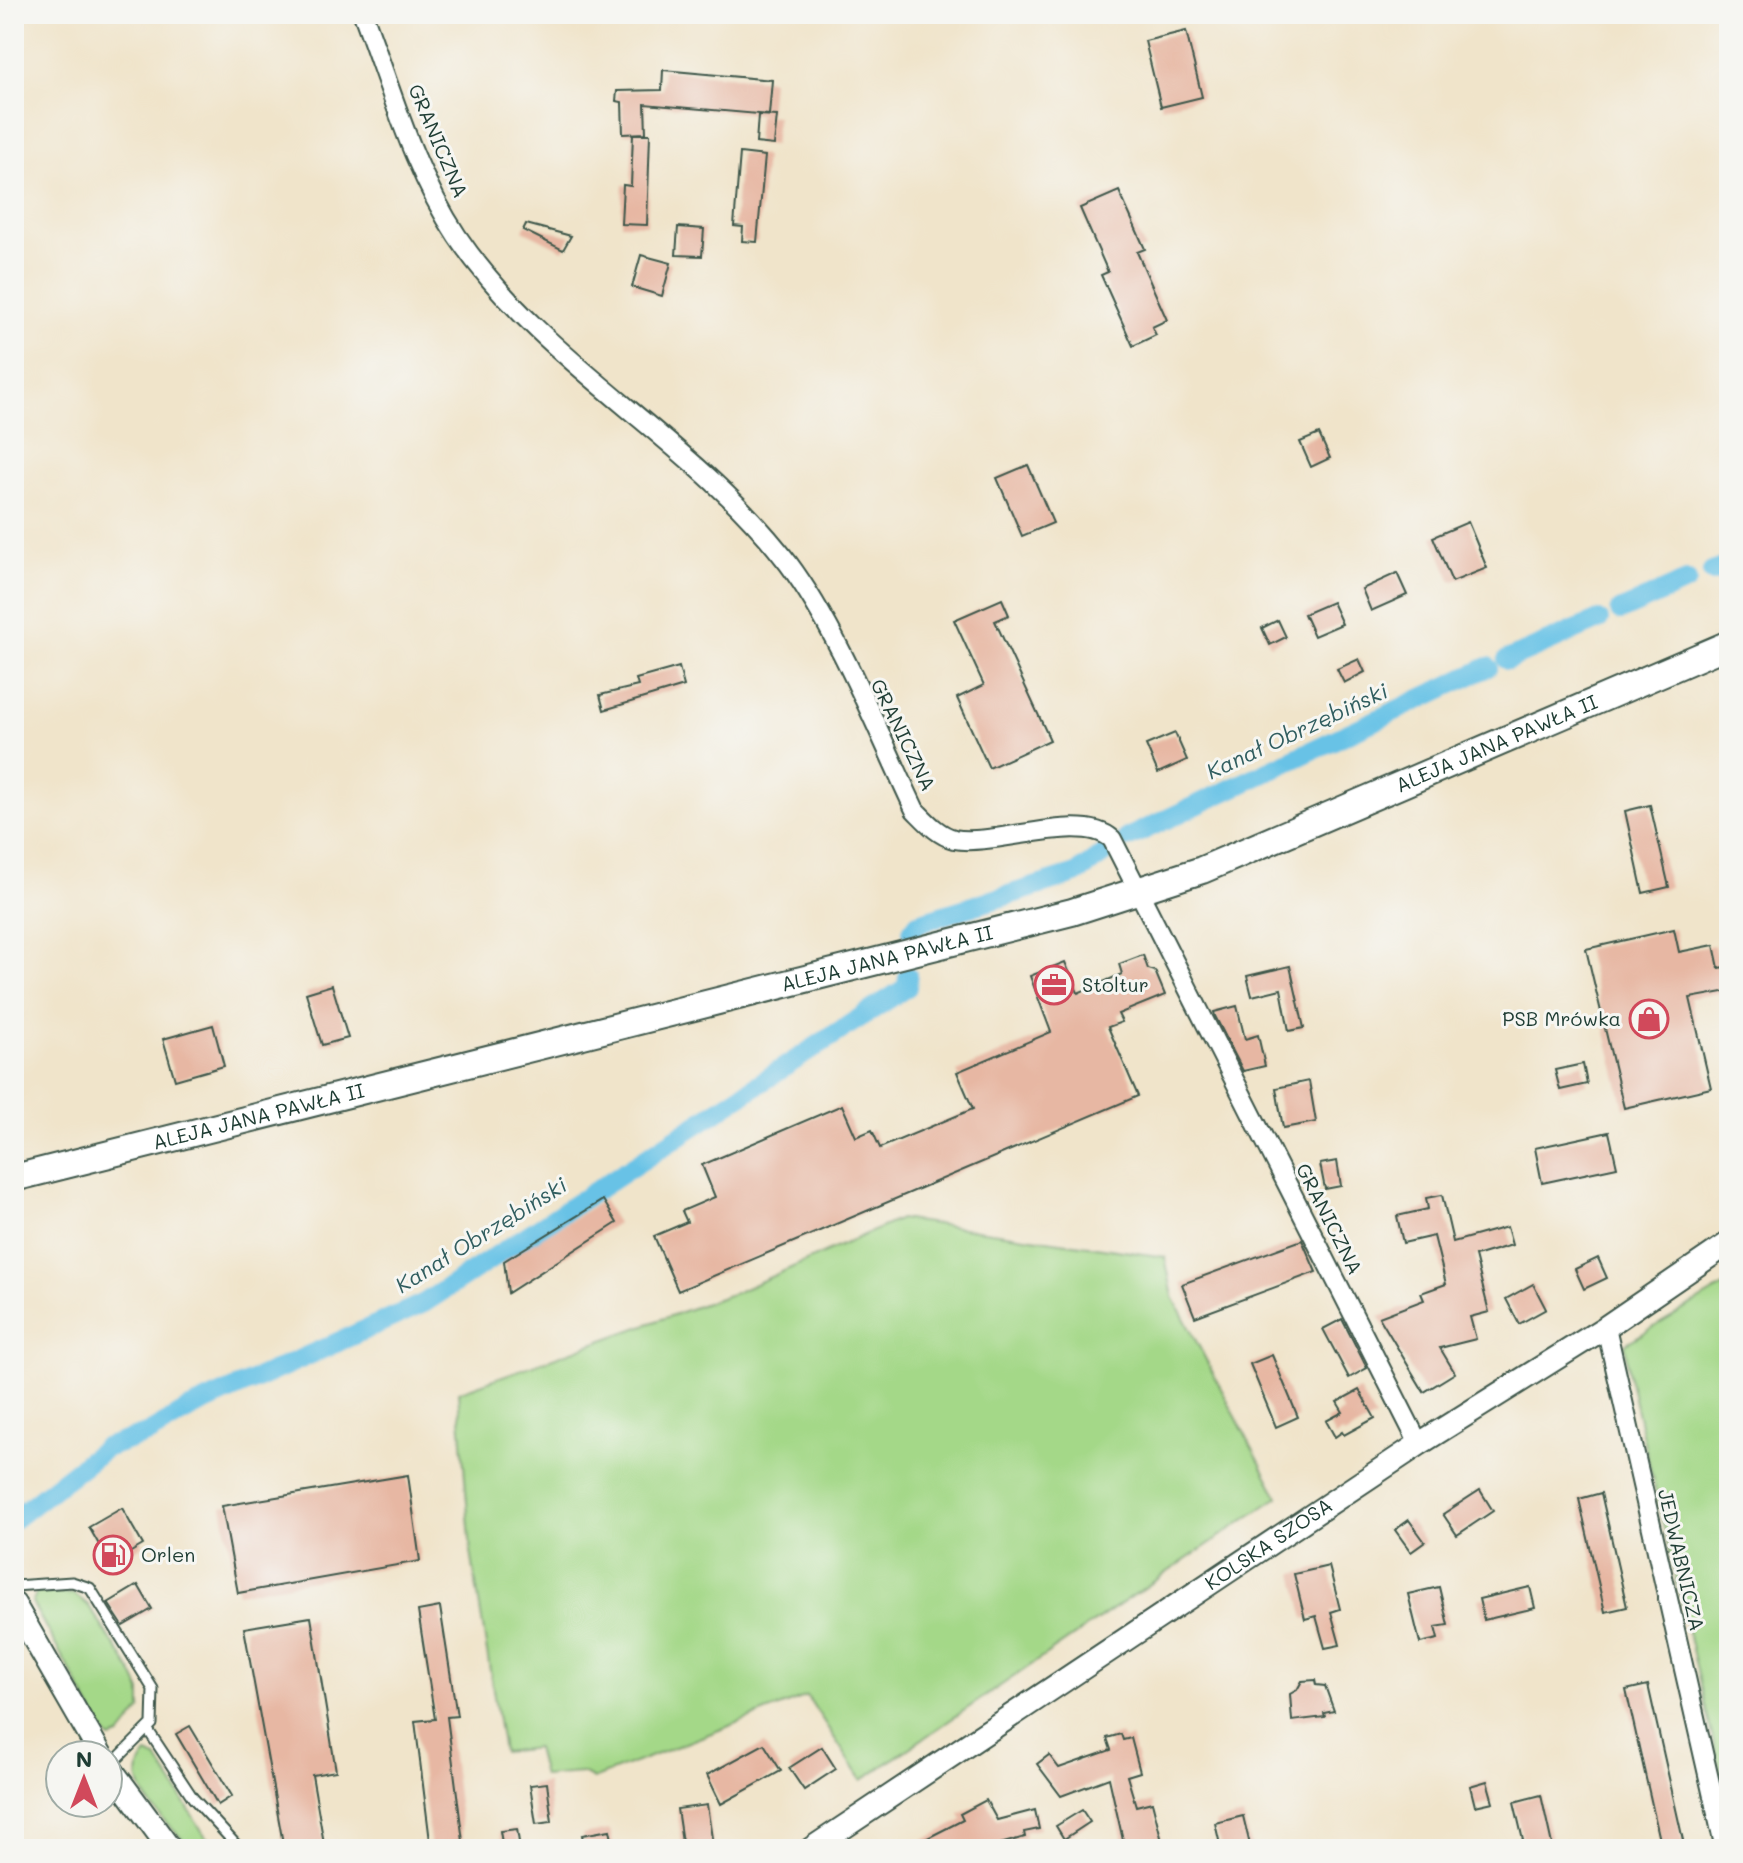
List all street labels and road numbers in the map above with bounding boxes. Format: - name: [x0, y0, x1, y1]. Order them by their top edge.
- street label: GRANICZNA: [403, 80, 475, 202]
- street label: GRANICZNA: [866, 674, 942, 795]
- street label: ALEJA JANA PAWŁA II: [1391, 688, 1601, 798]
- street label: ALEJA JANA PAWŁA II: [778, 918, 995, 997]
- street label: ALEJA JANA PAWŁA II: [150, 1076, 367, 1155]
- street label: GRANICZNA: [1291, 1159, 1369, 1279]
- street label: JEDWABNICZA: [1653, 1486, 1711, 1633]
- street label: KOLSKA SZOSA: [1199, 1491, 1337, 1595]

